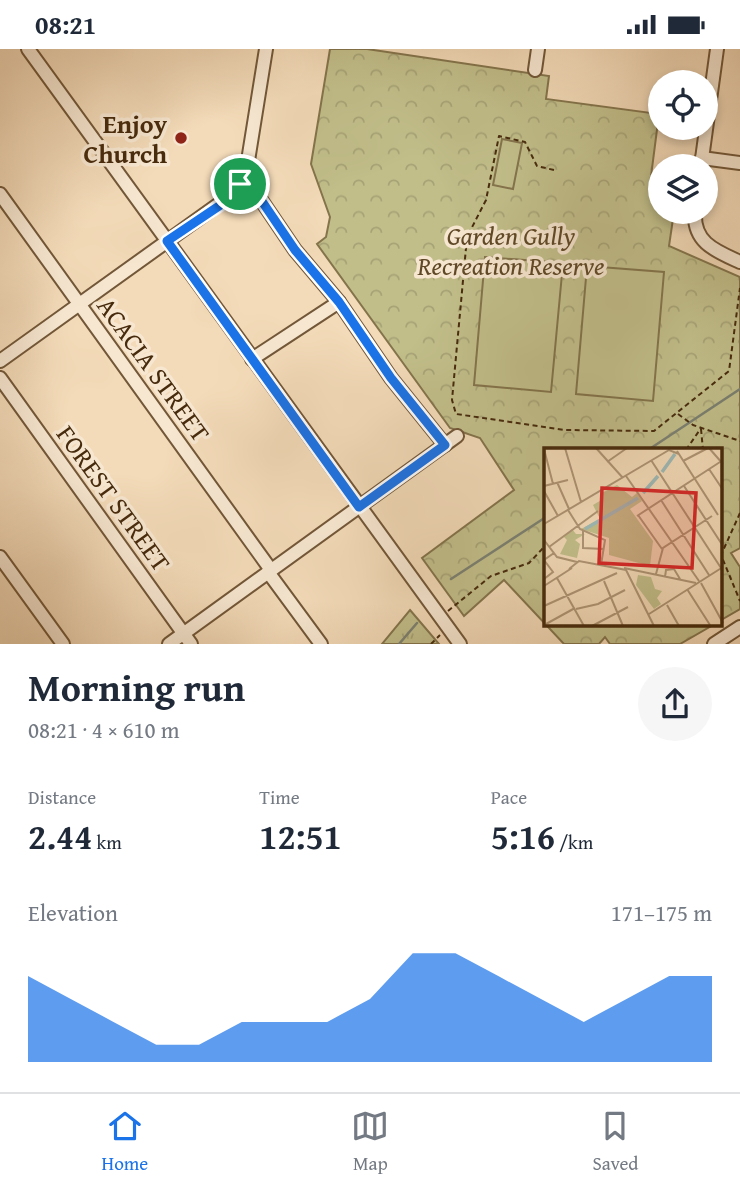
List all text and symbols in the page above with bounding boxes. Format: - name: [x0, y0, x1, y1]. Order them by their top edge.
- text: 08:21: [35, 5, 96, 44]
- map controls: [648, 70, 718, 224]
- button: locate: [648, 70, 718, 140]
- place label: Enjoy Church: [84, 104, 168, 173]
- marker: Enjoy Church: [173, 130, 189, 146]
- pin: [210, 154, 270, 214]
- button: layers: [648, 154, 718, 224]
- icon: arrive: [221, 165, 259, 203]
- park label: Garden Gully Recreation Reserve: [417, 216, 604, 285]
- street label: ACACIA STREET: [88, 288, 220, 450]
- street label: FOREST STREET: [47, 417, 181, 580]
- inset map: [544, 448, 722, 627]
- text: Morning run: [28, 659, 245, 715]
- button: share: [638, 667, 712, 741]
- text: 08:21 · 4 × 610 m: [28, 713, 180, 746]
- text: Distance: [28, 783, 96, 811]
- text: Time: [259, 783, 300, 811]
- text: Pace: [491, 783, 527, 811]
- text: 2.44: [28, 811, 92, 862]
- text: 12:51: [259, 811, 342, 862]
- text: 5:16: [491, 811, 555, 862]
- text: km: [92, 828, 122, 856]
- text: /km: [555, 828, 593, 856]
- text: Elevation: [28, 896, 118, 929]
- text: 171–175 m: [611, 896, 712, 929]
- tab: Home: [102, 1107, 148, 1177]
- tab: Map: [351, 1107, 389, 1177]
- tab: Saved: [592, 1107, 638, 1177]

